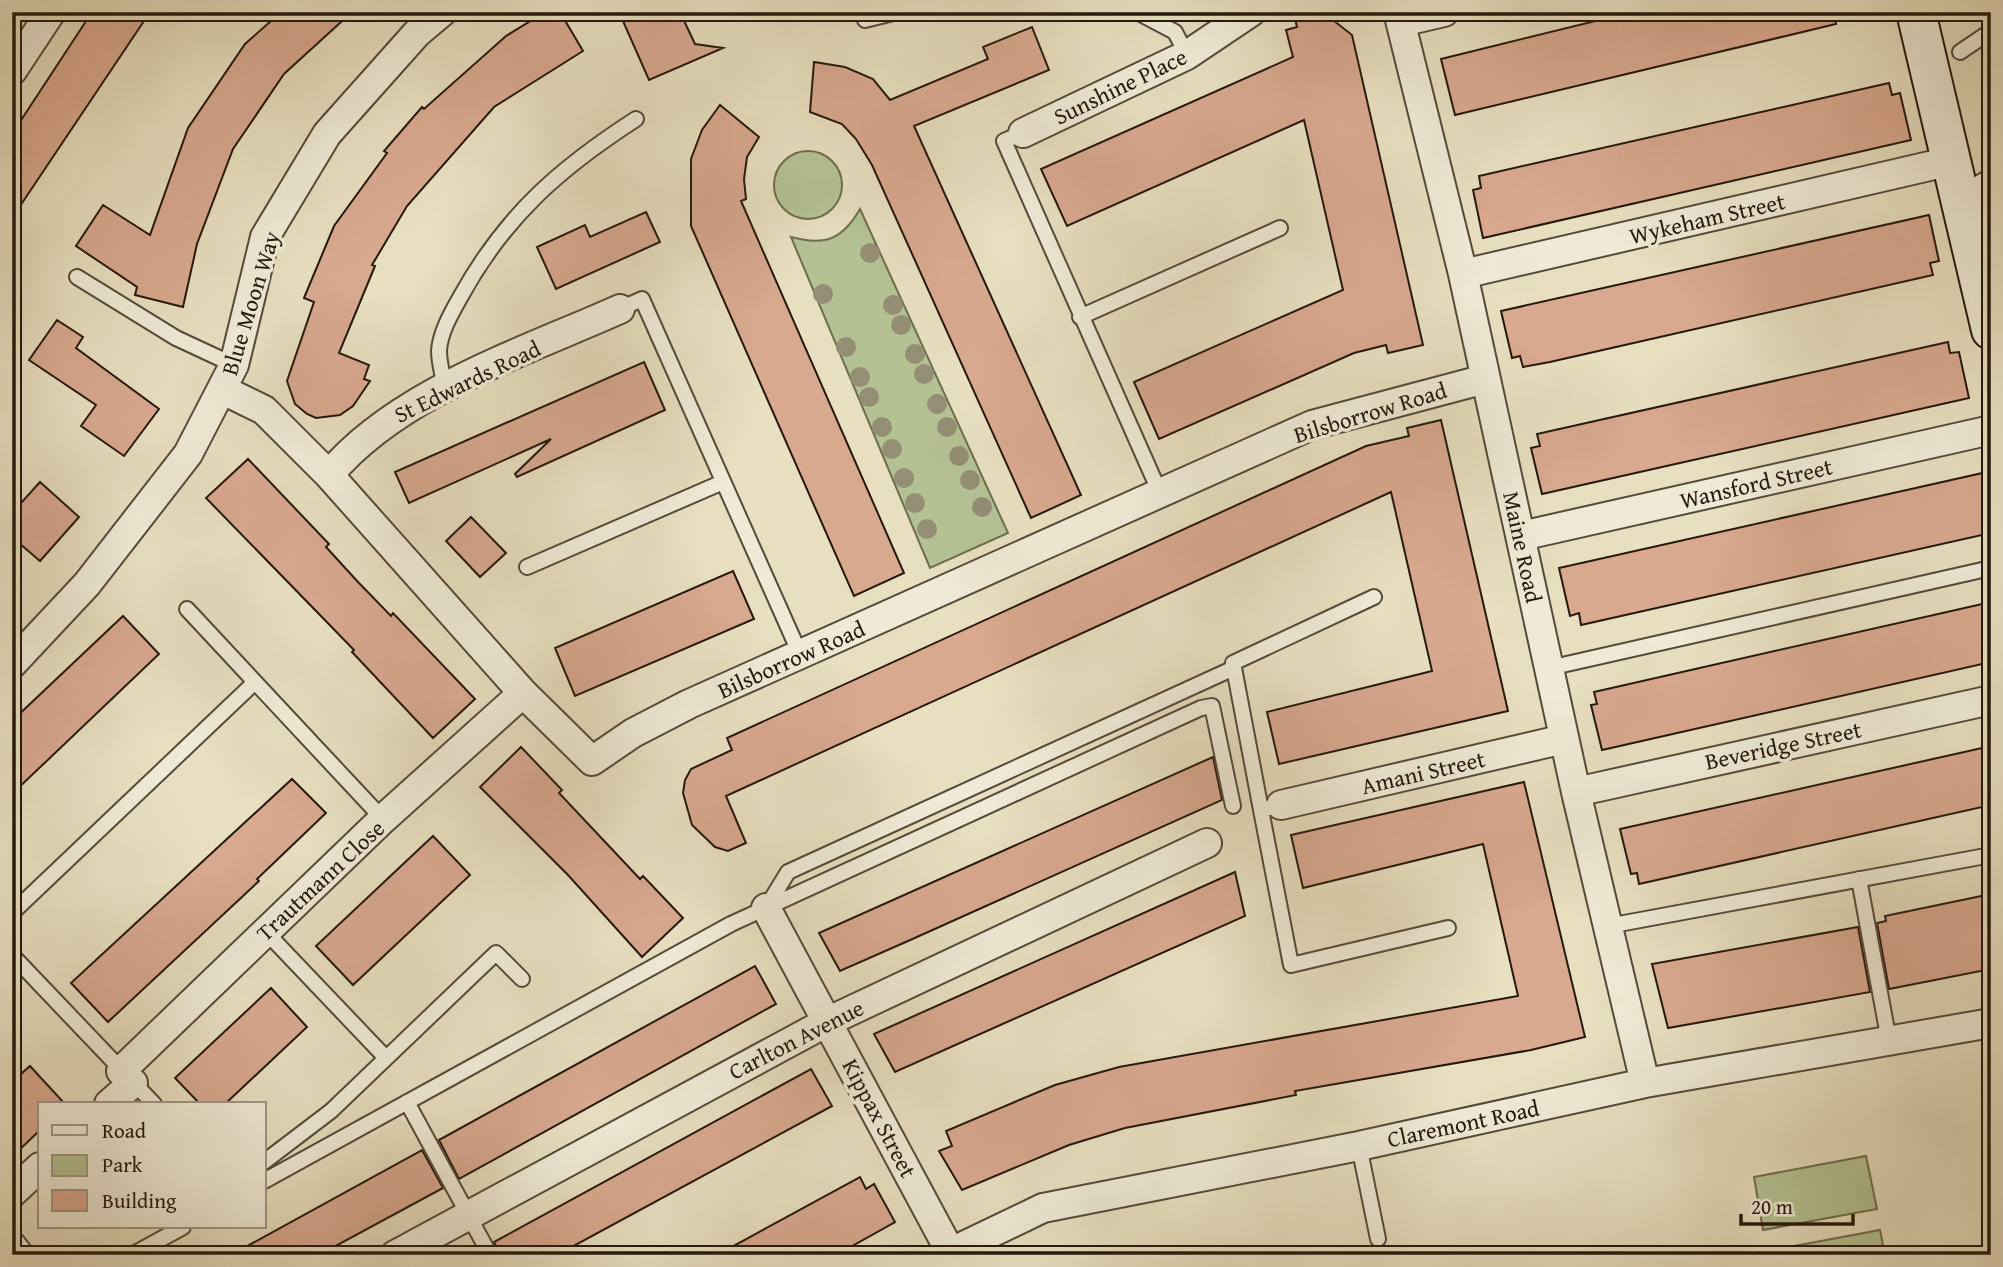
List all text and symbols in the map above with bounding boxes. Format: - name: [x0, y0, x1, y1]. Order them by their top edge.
- street label: Sunshine Place: [1048, 39, 1192, 133]
- street label: Wykeham Street: [1626, 184, 1788, 252]
- street label: Blue Moon Way: [212, 226, 288, 379]
- street label: St Edwards Road: [388, 331, 546, 431]
- street label: Bilsborrow Road: [1290, 373, 1451, 451]
- street label: Wansford Street: [1677, 449, 1835, 517]
- street label: Maine Road: [1495, 488, 1551, 606]
- street label: Bilsborrow Road: [712, 611, 871, 706]
- street label: Beveridge Street: [1702, 712, 1864, 778]
- street label: Amani Street: [1358, 742, 1488, 802]
- street label: Trautmann Close: [248, 812, 392, 948]
- street label: Carlton Avenue: [723, 991, 869, 1087]
- street label: Kippax Street: [835, 1053, 925, 1183]
- street label: Claremont Road: [1384, 1091, 1543, 1155]
- legend: [38, 1102, 266, 1228]
- text: Road: [102, 1115, 147, 1146]
- text: Park: [102, 1149, 143, 1180]
- scale bar: [1741, 1183, 1853, 1227]
- text: Building: [102, 1185, 177, 1216]
- text: 20 m: [1751, 1191, 1793, 1222]

